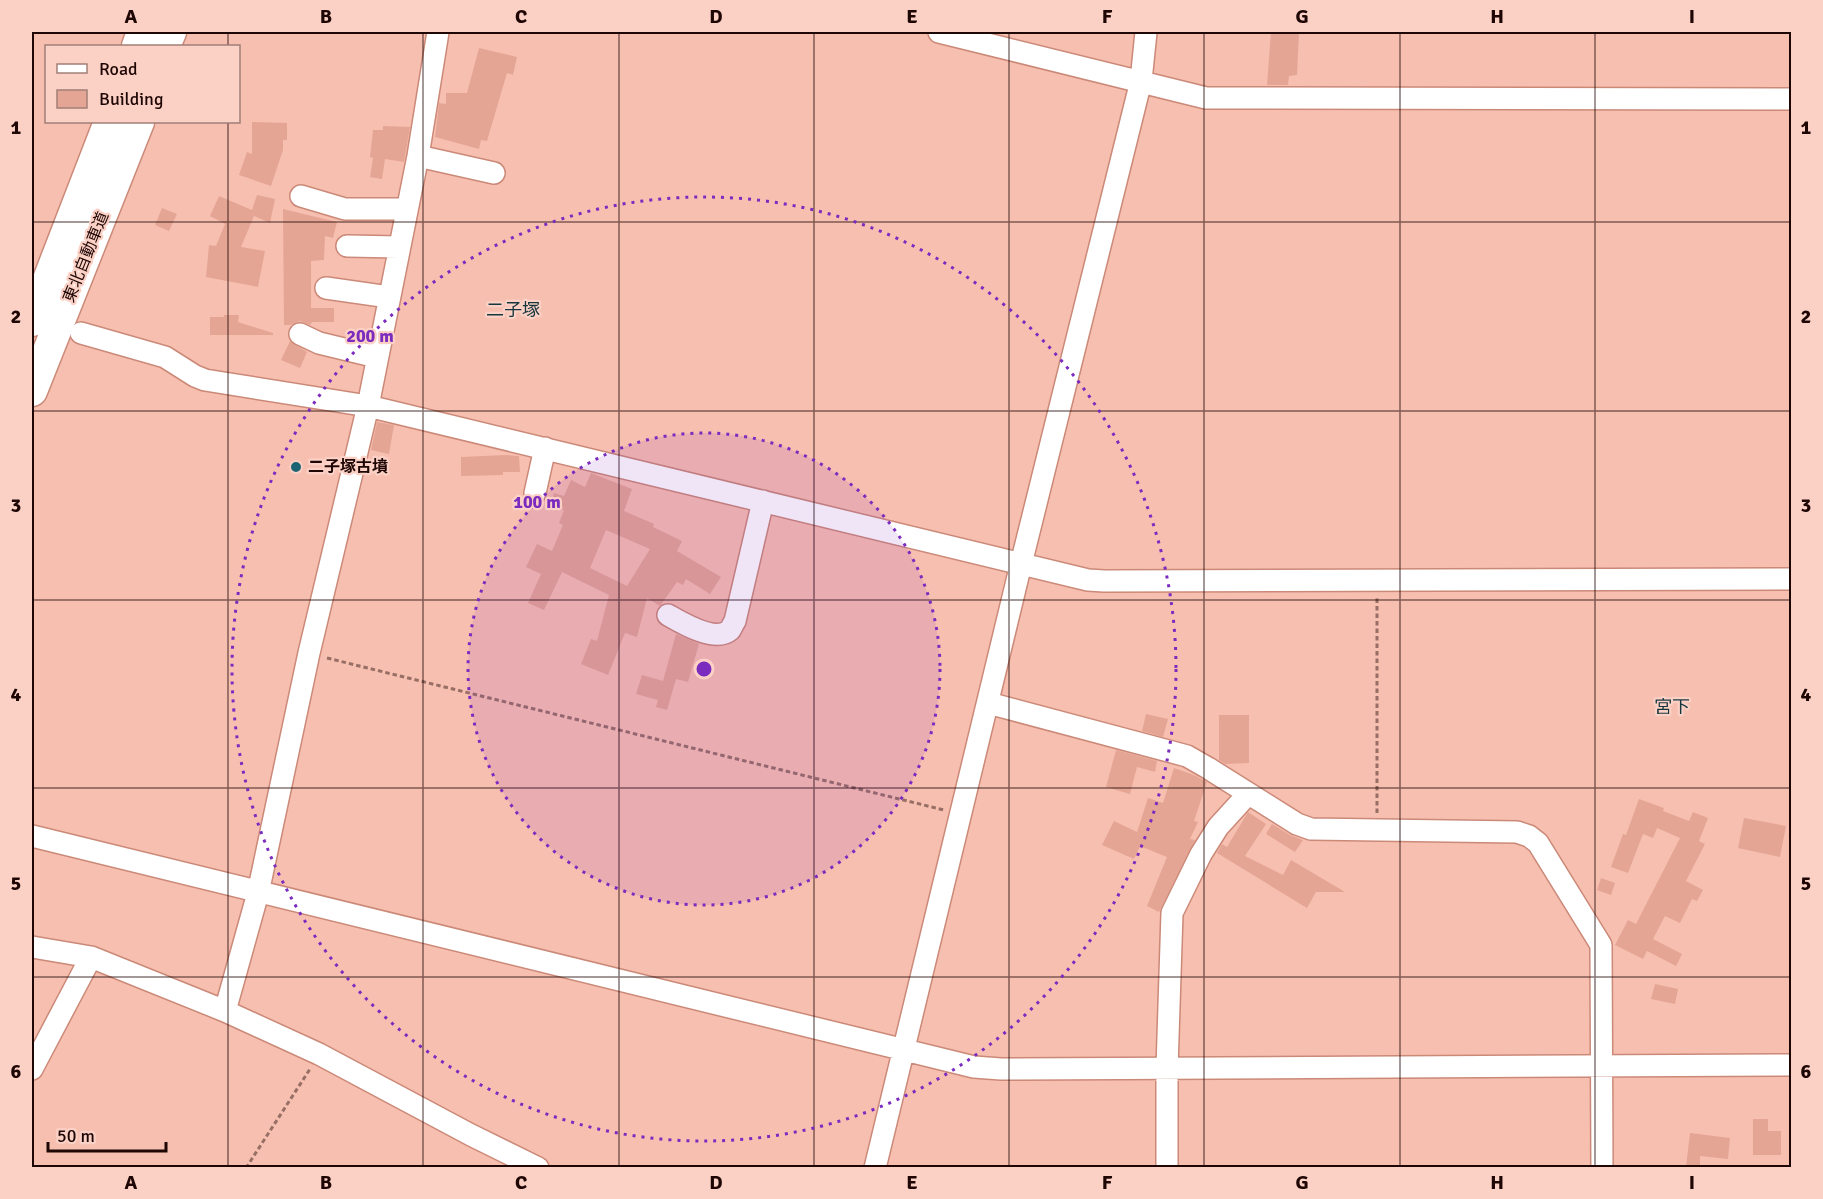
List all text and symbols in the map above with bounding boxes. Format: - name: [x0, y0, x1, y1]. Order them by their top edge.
- text: A: [125, 4, 138, 29]
- text: B: [320, 4, 332, 29]
- text: C: [515, 4, 527, 29]
- text: D: [709, 4, 723, 29]
- text: E: [906, 4, 918, 29]
- text: F: [1102, 4, 1113, 29]
- text: G: [1295, 4, 1309, 29]
- text: H: [1490, 4, 1504, 29]
- text: I: [1689, 4, 1695, 29]
- legend: [45, 45, 240, 123]
- text: Road: [99, 58, 138, 80]
- text: Building: [99, 88, 163, 110]
- text: 1: [11, 115, 22, 140]
- text: 1: [1801, 115, 1812, 140]
- street label: 東北自動車道: [59, 209, 113, 305]
- district label: 二子塚: [486, 299, 540, 321]
- text: 2: [11, 304, 21, 329]
- text: 2: [1801, 304, 1811, 329]
- text: 200 m: [346, 325, 394, 347]
- place label: 二子塚古墳: [308, 457, 388, 477]
- marker: 二子塚古墳: [289, 460, 303, 474]
- text: 100 m: [513, 491, 561, 513]
- text: 3: [11, 493, 21, 518]
- text: 3: [1801, 493, 1811, 518]
- centre of rings: [694, 659, 714, 679]
- text: 4: [11, 682, 22, 707]
- text: 4: [1801, 682, 1812, 707]
- district label: 宮下: [1654, 696, 1690, 718]
- text: 5: [11, 871, 21, 896]
- text: 5: [1801, 871, 1811, 896]
- text: 6: [11, 1059, 22, 1084]
- text: 6: [1801, 1059, 1812, 1084]
- scale bar: [48, 1115, 166, 1153]
- text: 50 m: [57, 1125, 95, 1147]
- text: A: [125, 1170, 138, 1195]
- text: B: [320, 1170, 332, 1195]
- text: C: [515, 1170, 527, 1195]
- text: D: [709, 1170, 723, 1195]
- text: E: [906, 1170, 918, 1195]
- text: F: [1102, 1170, 1113, 1195]
- text: G: [1295, 1170, 1309, 1195]
- text: H: [1490, 1170, 1504, 1195]
- text: I: [1689, 1170, 1695, 1195]

